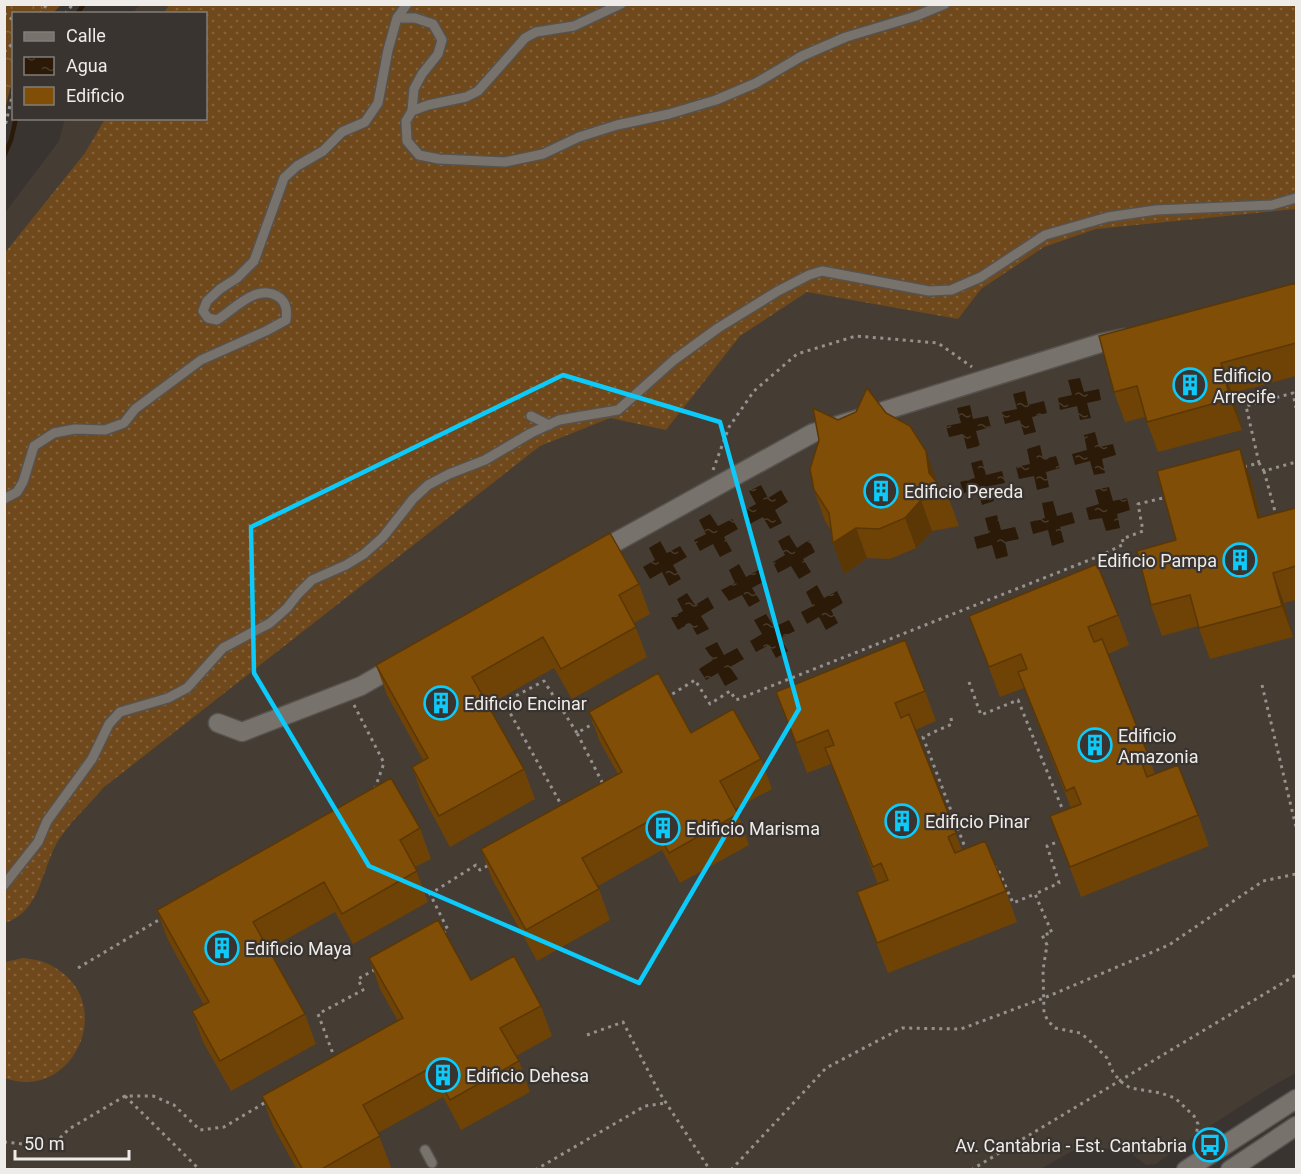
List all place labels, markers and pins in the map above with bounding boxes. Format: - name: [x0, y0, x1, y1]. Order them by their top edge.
- place label: Edificio Arrecife: [1213, 365, 1276, 407]
- building icon: Edificio Arrecife: [1172, 367, 1208, 403]
- building icon: Edificio Pereda: [863, 473, 899, 509]
- place label: Edificio Pereda: [904, 481, 1023, 502]
- building icon: Edificio Pampa: [1222, 542, 1258, 578]
- place label: Edificio Pampa: [1097, 550, 1217, 571]
- building icon: Edificio Encinar: [423, 685, 459, 721]
- place label: Edificio Encinar: [464, 693, 587, 714]
- place label: Edificio Amazonia: [1118, 725, 1198, 767]
- building icon: Edificio Amazonia: [1077, 727, 1113, 763]
- building icon: Edificio Pinar: [884, 803, 920, 839]
- building icon: Edificio Marisma: [645, 810, 681, 846]
- place label: Edificio Pinar: [925, 811, 1030, 832]
- place label: Edificio Marisma: [686, 818, 820, 839]
- building icon: Edificio Maya: [204, 930, 240, 966]
- place label: Edificio Maya: [245, 938, 352, 959]
- building icon: Edificio Dehesa: [425, 1057, 461, 1093]
- place label: Edificio Dehesa: [466, 1065, 589, 1086]
- bus stop icon: Av. Cantabria - Est. Cantabria: [1192, 1127, 1228, 1163]
- place label: Av. Cantabria - Est. Cantabria: [955, 1135, 1187, 1156]

